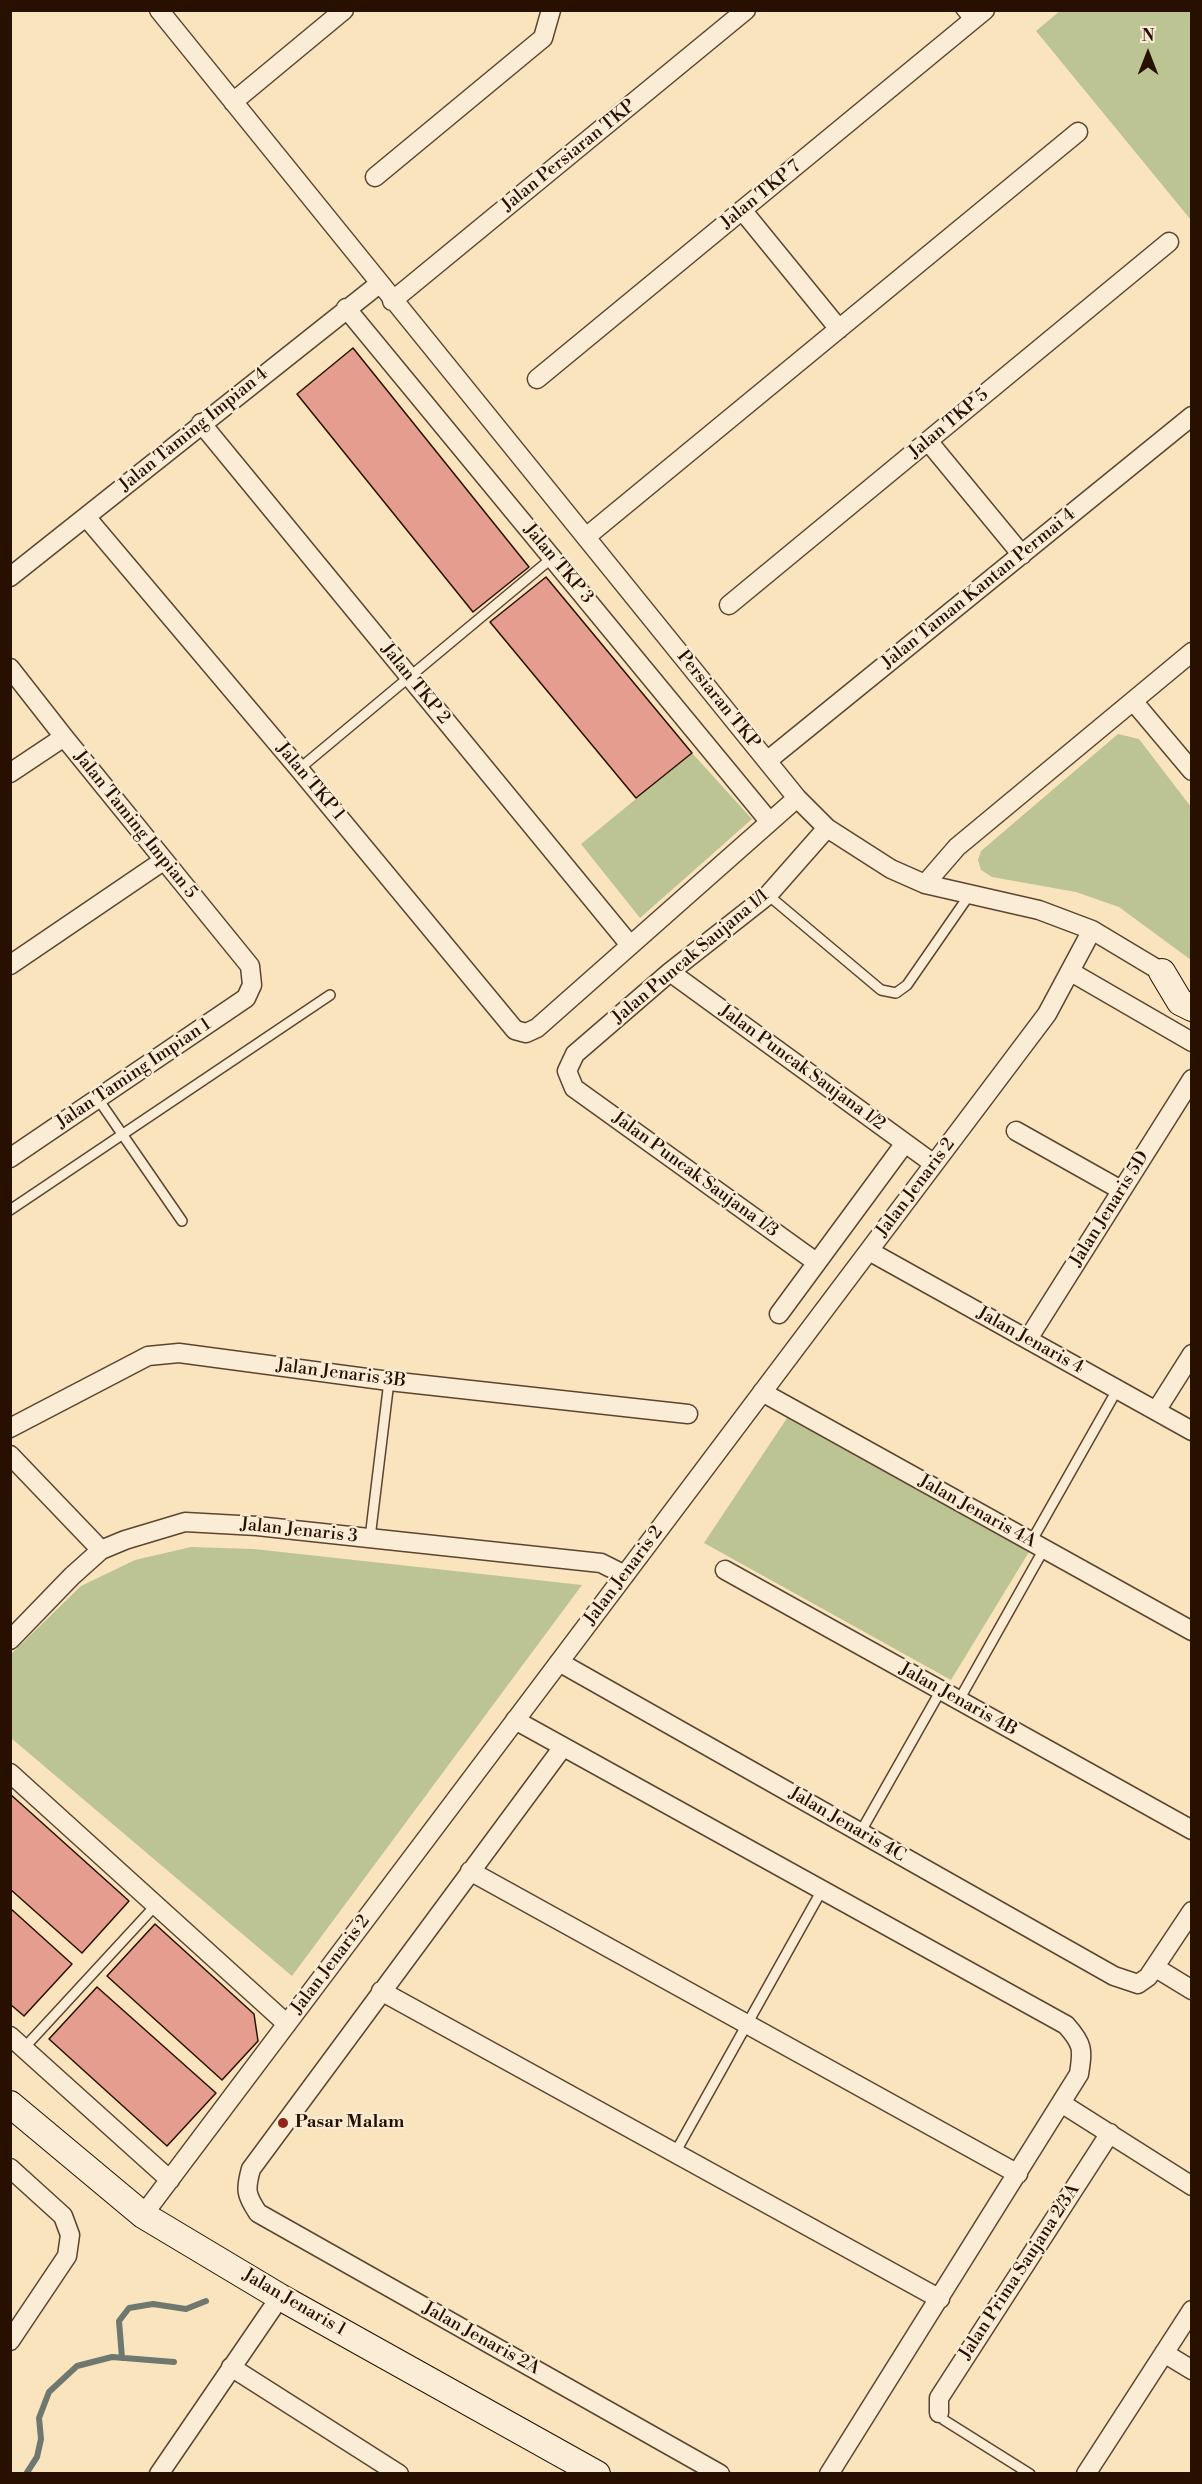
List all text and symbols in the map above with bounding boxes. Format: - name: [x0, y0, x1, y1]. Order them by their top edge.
- north arrow: [1118, 24, 1178, 84]
- text: N: [1142, 26, 1154, 46]
- street label: Jalan Persiaran TKP: [498, 95, 640, 217]
- street label: Jalan TKP 7: [717, 156, 805, 234]
- street label: Jalan Taming Impian 4: [115, 363, 273, 497]
- street label: Jalan TKP 5: [905, 384, 993, 464]
- street label: Jalan Taman Kantan Permai 4: [878, 504, 1080, 674]
- street label: Jalan TKP 3: [518, 520, 598, 608]
- street label: Jalan TKP 2: [376, 639, 454, 729]
- street label: Persiaran TKP: [672, 646, 764, 754]
- street label: Jalan TKP 1: [271, 739, 349, 825]
- street label: Jalan Taming Impian 5: [69, 747, 201, 903]
- street label: Jalan Puncak Saujana 1/1: [608, 885, 774, 1029]
- street label: Jalan Puncak Saujana 1/2: [715, 1000, 889, 1136]
- street label: Jalan Taming Impian 1: [53, 1014, 215, 1134]
- street label: Jalan Puncak Saujana 1/3: [608, 1108, 782, 1242]
- street label: Jalan Jenaris 2: [872, 1134, 960, 1242]
- street label: Jalan Jenaris 5D: [1066, 1147, 1154, 1271]
- street label: Jalan Jenaris 4: [973, 1303, 1087, 1379]
- street label: Jalan Jenaris 3B: [275, 1355, 407, 1393]
- street label: Jalan Jenaris 4A: [914, 1471, 1040, 1553]
- street label: Jalan Jenaris 3: [239, 1514, 359, 1548]
- street label: Jalan Jenaris 2: [580, 1522, 668, 1630]
- street label: Jalan Jenaris 4B: [895, 1659, 1021, 1741]
- street label: Jalan Jenaris 4C: [785, 1783, 909, 1867]
- street label: Jalan Jenaris 2: [287, 1911, 375, 2019]
- place label: Pasar Malam: [295, 2112, 404, 2134]
- marker: Pasar Malam: [276, 2116, 290, 2130]
- street label: Jalan Prima Saujana 2/3A: [955, 2180, 1085, 2364]
- street label: Jalan Jenaris 1: [239, 2265, 349, 2341]
- street label: Jalan Jenaris 2A: [419, 2298, 543, 2380]

